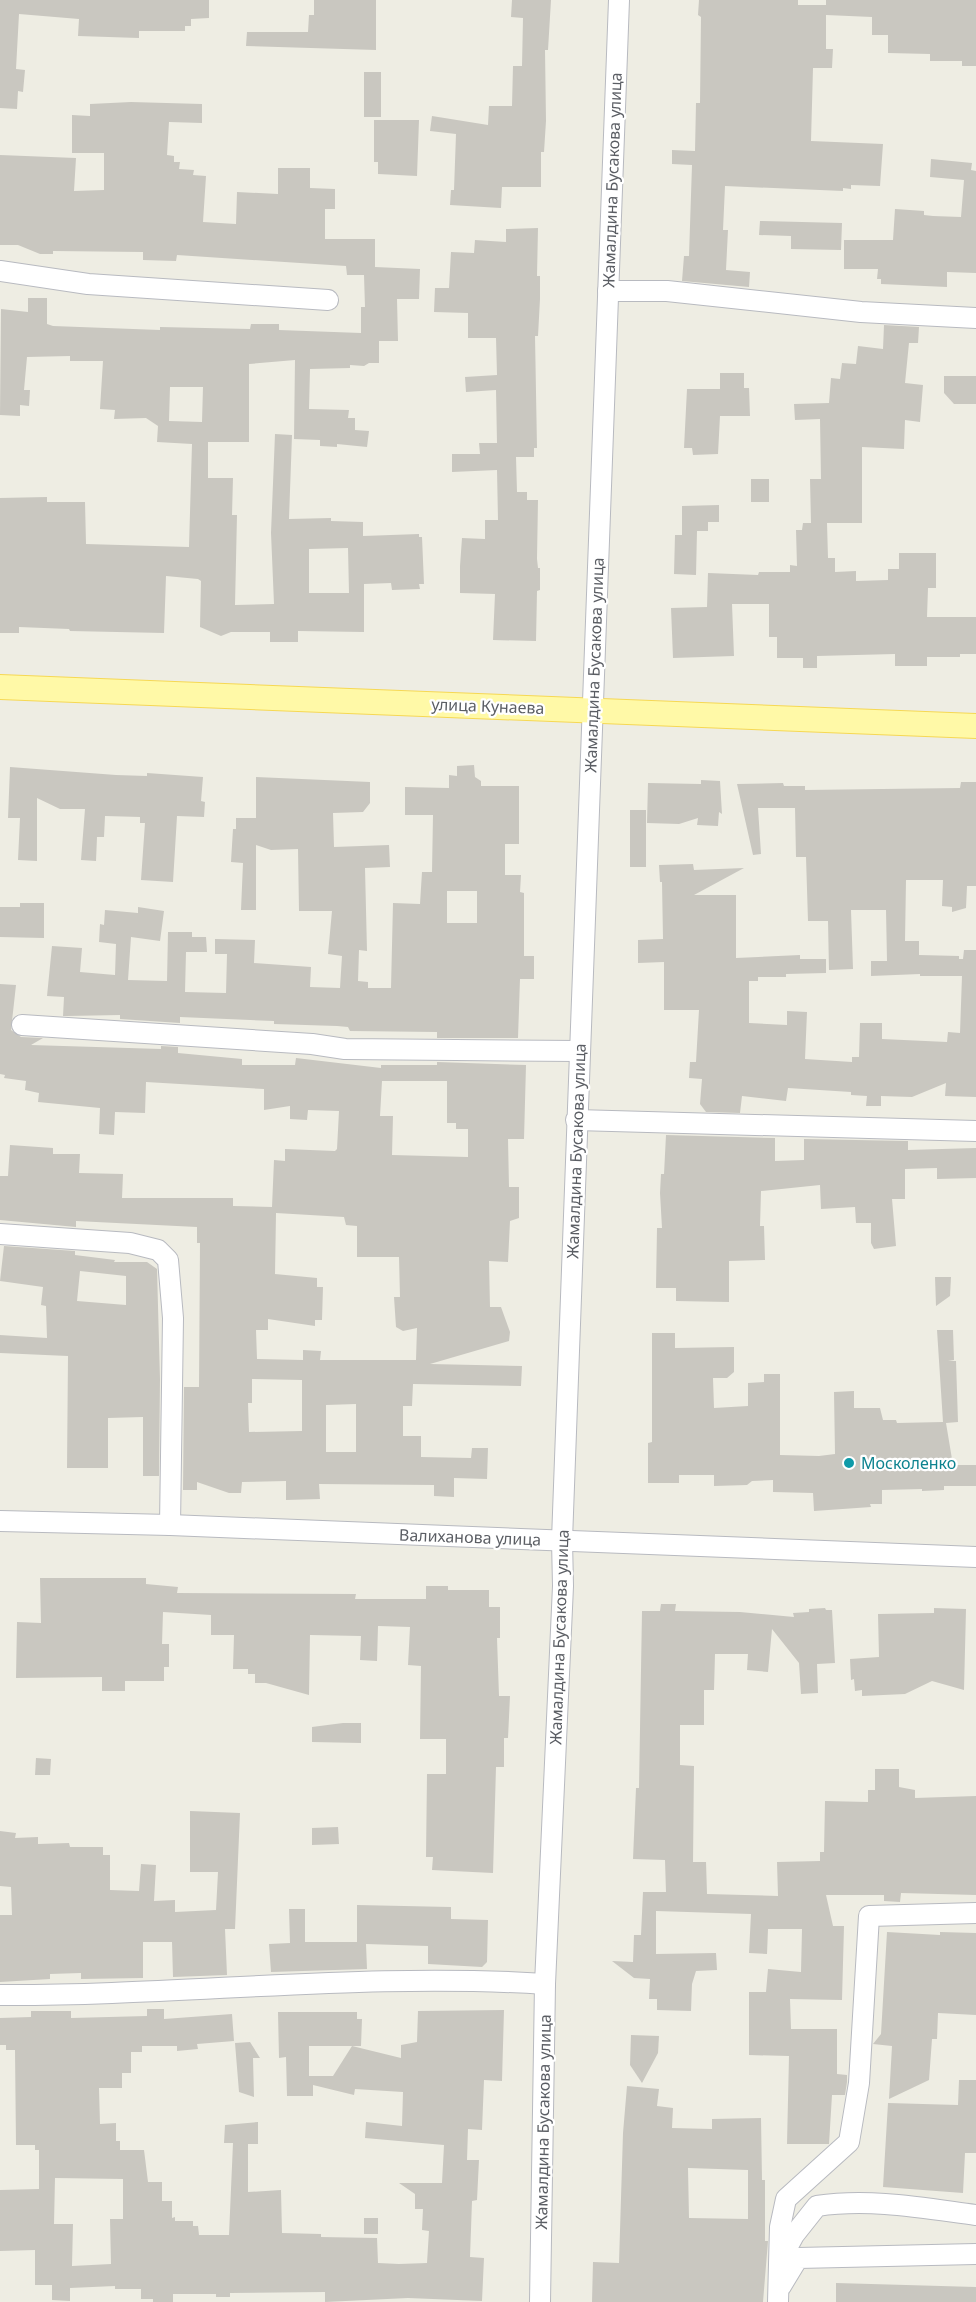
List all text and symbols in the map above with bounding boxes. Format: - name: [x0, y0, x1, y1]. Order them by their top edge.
- street label: Жамалдина Бусакова улица: [597, 72, 627, 288]
- street label: Жамалдина Бусакова улица: [579, 557, 609, 773]
- street label: улица Кунаева: [431, 693, 545, 719]
- street label: Жамалдина Бусакова улица: [561, 1043, 591, 1259]
- place label: Москоленко: [861, 1452, 956, 1474]
- marker: Москоленко: [842, 1456, 856, 1470]
- street label: Валиханова улица: [399, 1524, 541, 1550]
- street label: Жамалдина Бусакова улица: [544, 1529, 574, 1745]
- street label: Жамалдина Бусакова улица: [530, 2014, 556, 2230]

